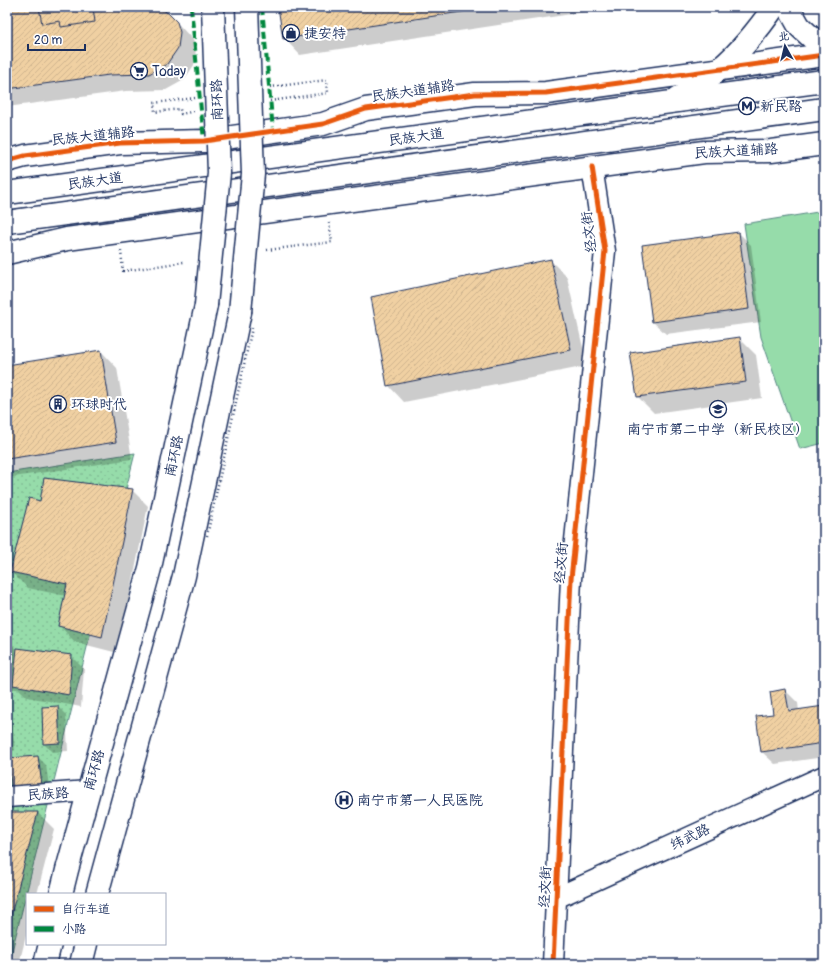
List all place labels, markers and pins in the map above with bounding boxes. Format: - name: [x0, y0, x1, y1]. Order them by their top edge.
- shop icon: 捷安特: [281, 23, 301, 43]
- place label: 捷安特: [304, 25, 346, 42]
- supermarket icon: Today: [129, 61, 149, 81]
- place label: Today: [152, 63, 186, 80]
- metro station icon: 新民路: [737, 96, 757, 116]
- place label: 新民路: [760, 98, 802, 115]
- building icon: 环球时代: [48, 394, 68, 414]
- place label: 环球时代: [71, 396, 127, 413]
- school or university icon: 南宁市第二中学（新民校区）: [708, 399, 728, 419]
- place label: 南宁市第二中学（新民校区）: [627, 421, 809, 438]
- hospital icon: 南宁市第一人民医院: [334, 790, 354, 810]
- place label: 南宁市第一人民医院: [357, 792, 483, 809]

